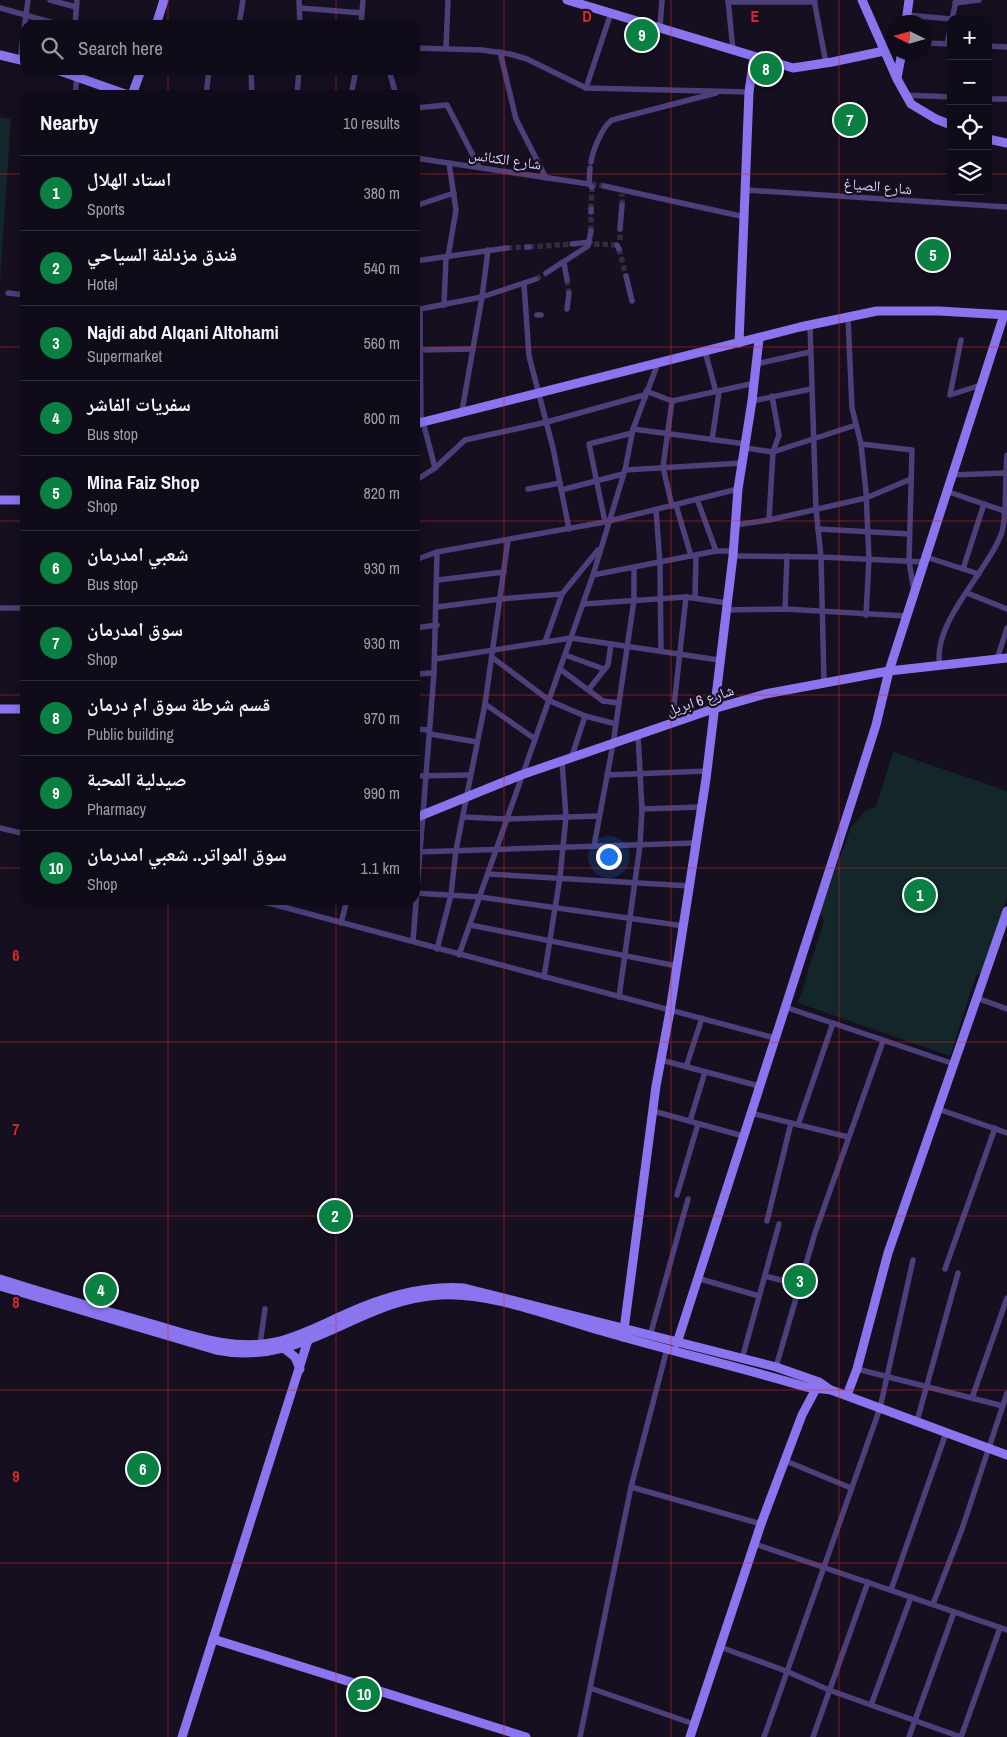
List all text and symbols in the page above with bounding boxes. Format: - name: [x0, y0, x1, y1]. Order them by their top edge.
- text: D: [582, 5, 592, 27]
- text: E: [751, 5, 760, 27]
- north arrow: [887, 15, 932, 60]
- map controls: [947, 15, 992, 195]
- button: +: [947, 15, 992, 60]
- pin: 9: [626, 16, 658, 54]
- search box: [20, 20, 420, 75]
- icon: search: [38, 34, 66, 62]
- text: Search here: [78, 35, 163, 61]
- pin: 8: [750, 50, 782, 88]
- button: −: [947, 60, 992, 105]
- pin: 7: [834, 101, 866, 139]
- button: locate: [947, 105, 992, 150]
- text: Nearby: [40, 108, 98, 137]
- text: 10 results: [343, 112, 400, 134]
- street label: شارع الكنائس: [467, 144, 543, 175]
- button: layers: [947, 150, 992, 195]
- text: استاد الهلال: [87, 166, 171, 192]
- street label: شارع الصياغ: [843, 173, 913, 199]
- text: 1: [52, 182, 60, 204]
- text: 380 m: [364, 182, 400, 204]
- text: Sports: [87, 198, 125, 220]
- pin: 5: [917, 236, 949, 274]
- text: فندق مزدلفة السياحي: [87, 241, 237, 267]
- text: 2: [52, 257, 60, 279]
- text: 540 m: [364, 257, 400, 279]
- text: Hotel: [87, 273, 118, 295]
- text: Najdi abd Alqani Altohami: [87, 319, 279, 345]
- text: 3: [52, 332, 60, 354]
- text: 560 m: [364, 332, 400, 354]
- text: Supermarket: [87, 345, 162, 367]
- text: سفريات الفاشر: [87, 391, 191, 417]
- text: 4: [52, 407, 60, 429]
- text: 800 m: [364, 407, 400, 429]
- text: Bus stop: [87, 423, 138, 445]
- text: Mina Faiz Shop: [87, 469, 200, 495]
- text: 5: [52, 482, 60, 504]
- text: 820 m: [364, 482, 400, 504]
- text: Shop: [87, 495, 118, 517]
- text: شعبي امدرمان: [87, 541, 189, 567]
- text: 6: [52, 557, 60, 579]
- text: 930 m: [364, 557, 400, 579]
- text: Bus stop: [87, 573, 138, 595]
- text: سوق امدرمان: [87, 616, 183, 642]
- text: 7: [52, 632, 60, 654]
- text: 930 m: [364, 632, 400, 654]
- text: Shop: [87, 648, 118, 670]
- street label: شارع 6 ابريل: [663, 679, 737, 721]
- text: قسم شرطة سوق ام درمان: [87, 691, 270, 717]
- text: 8: [52, 707, 60, 729]
- text: 970 m: [364, 707, 400, 729]
- text: Public building: [87, 723, 174, 745]
- text: صيدلية المحبة: [87, 766, 187, 792]
- text: 9: [52, 782, 60, 804]
- text: 990 m: [364, 782, 400, 804]
- text: Pharmacy: [87, 798, 146, 820]
- text: سوق المواتر.. شعبي امدرمان: [87, 841, 287, 867]
- your location: [596, 844, 622, 870]
- text: 10: [49, 857, 63, 879]
- text: 1.1 km: [361, 857, 400, 879]
- text: Shop: [87, 873, 118, 895]
- pin: 1: [904, 876, 936, 914]
- text: 6: [12, 944, 20, 966]
- text: 7: [12, 1118, 20, 1140]
- pin: 2: [319, 1197, 351, 1235]
- pin: 3: [784, 1262, 816, 1300]
- pin: 4: [85, 1271, 117, 1309]
- text: 8: [12, 1291, 20, 1313]
- pin: 6: [127, 1450, 159, 1488]
- text: 9: [12, 1465, 20, 1487]
- pin: 10: [348, 1675, 380, 1713]

